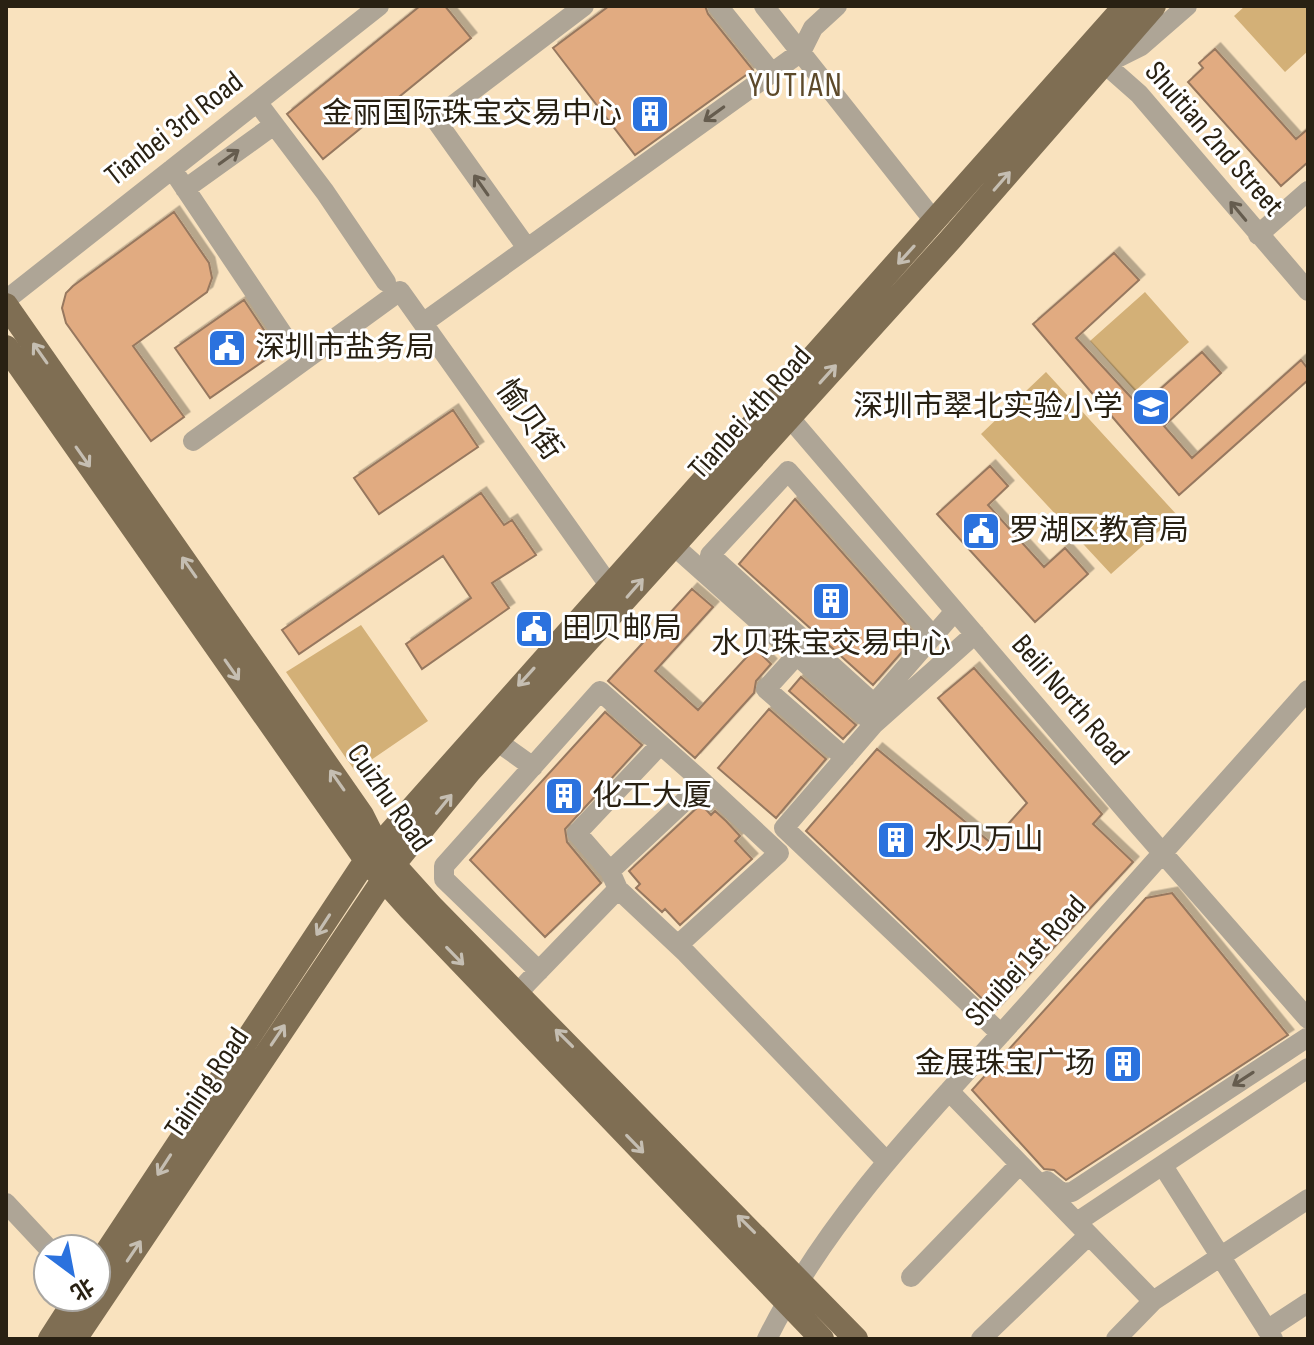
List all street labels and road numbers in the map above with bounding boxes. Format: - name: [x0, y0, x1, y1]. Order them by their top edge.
- street label: Shuitian 2nd Street: [1137, 54, 1291, 224]
- street label: Tianbei 3rd Road: [98, 64, 250, 194]
- street label: Tianbei 4th Road: [681, 339, 819, 487]
- street label: 愉贝街: [488, 373, 570, 467]
- street label: Beili North Road: [1004, 627, 1136, 773]
- street label: Cuizhu Road: [339, 737, 439, 859]
- street label: Shuibei 1st Road: [958, 888, 1094, 1034]
- street label: Taining Road: [157, 1021, 257, 1145]

